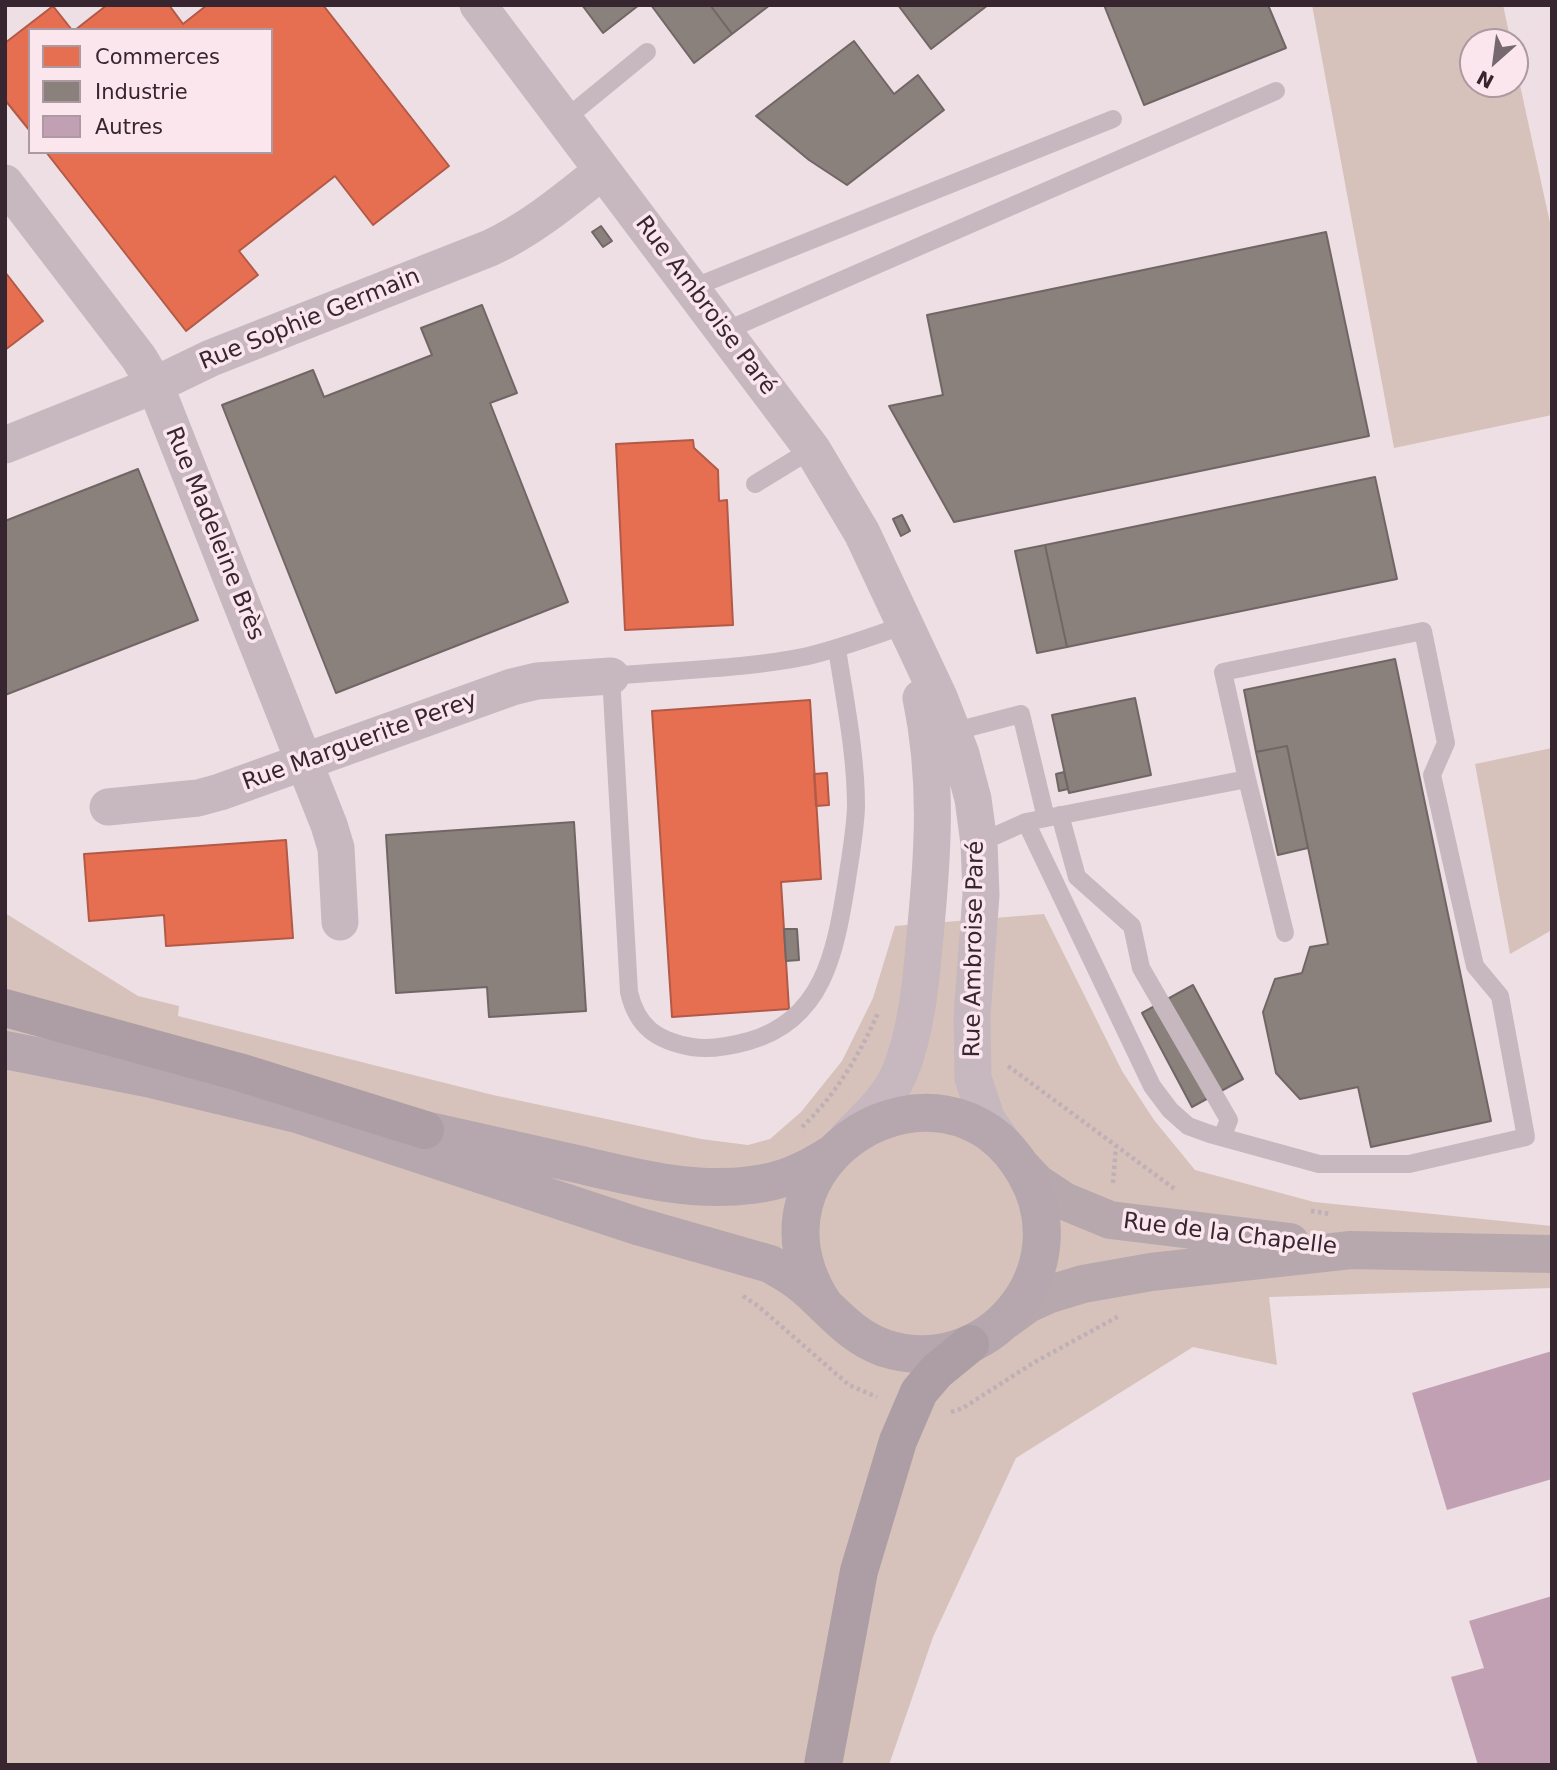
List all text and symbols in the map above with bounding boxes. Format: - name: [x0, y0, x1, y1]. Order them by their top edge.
- legend: [28, 28, 273, 154]
- north arrow: [1459, 28, 1529, 98]
- text: Commerces: [95, 45, 220, 69]
- text: N: [1473, 66, 1497, 93]
- text: Industrie: [95, 80, 188, 104]
- text: Autres: [95, 115, 163, 139]
- street label: Rue Ambroise Paré: [629, 211, 781, 401]
- street label: Rue Sophie Germain: [196, 263, 424, 377]
- street label: Rue Madeleine Brès: [159, 423, 269, 645]
- street label: Rue Marguerite Perey: [239, 687, 481, 797]
- street label: Rue Ambroise Paré: [959, 840, 991, 1058]
- street label: Rue de la Chapelle: [1121, 1208, 1339, 1262]

